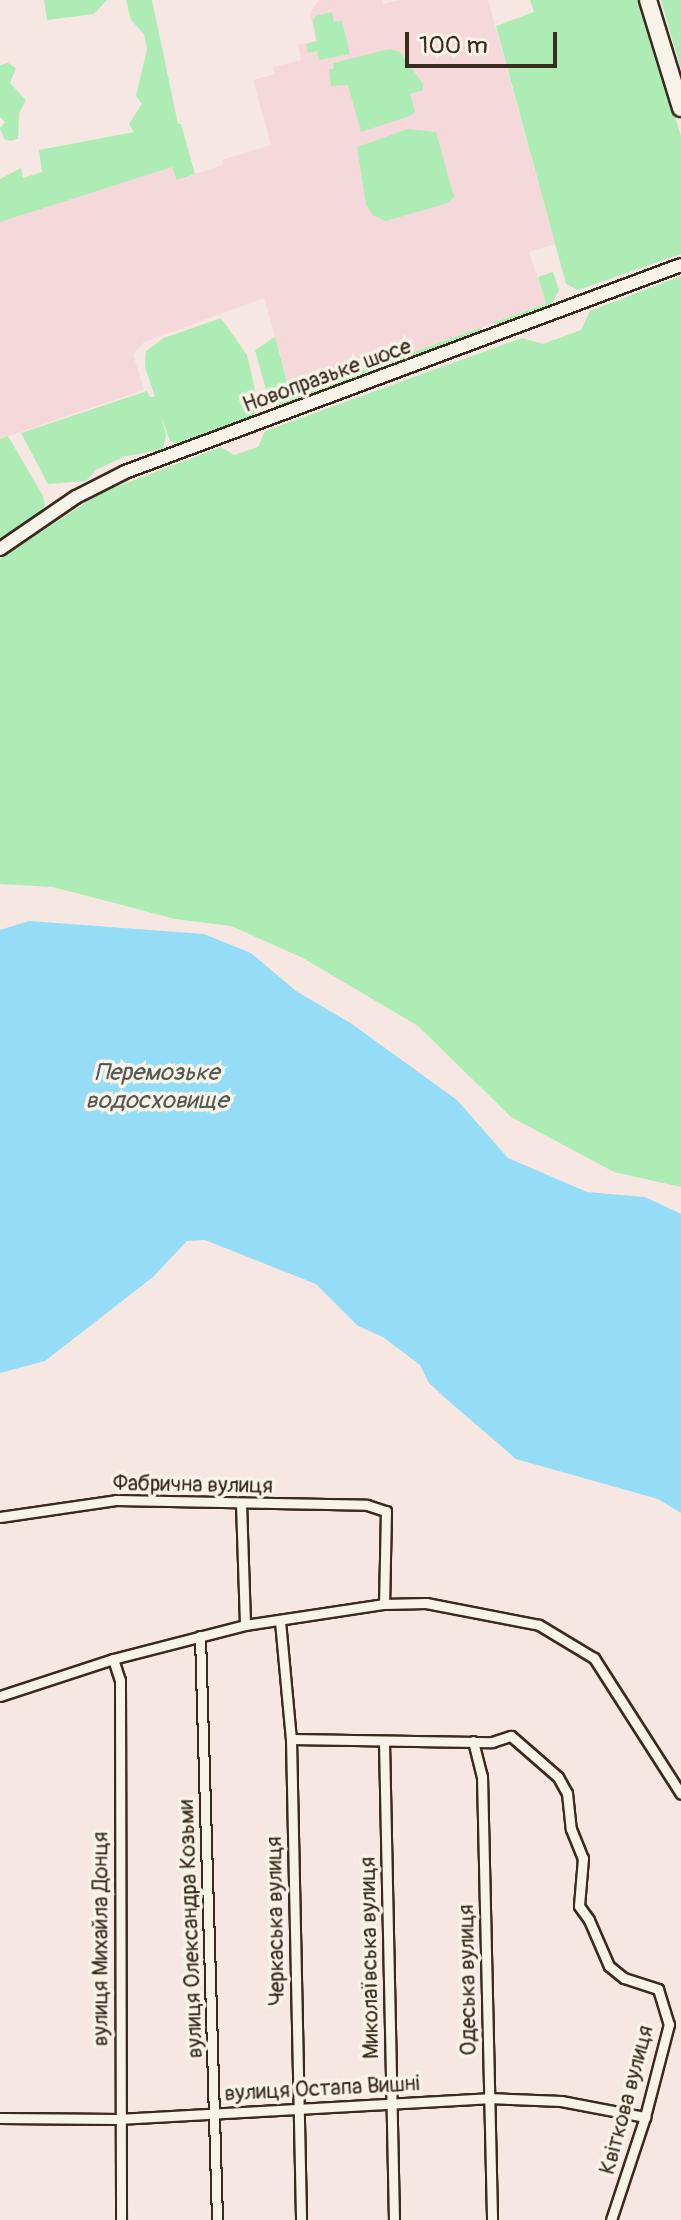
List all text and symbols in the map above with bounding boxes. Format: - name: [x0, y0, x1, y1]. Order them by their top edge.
- scale bar: [409, 16, 561, 66]
- text: 100 m: [419, 31, 488, 60]
- street label: Новопразьке шосе: [239, 333, 415, 419]
- water label: Перемозьке водосховище: [86, 1059, 228, 1115]
- street label: Фабрична вулиця: [113, 1470, 273, 1500]
- street label: вулиця Олександра Козьми: [173, 1799, 209, 2059]
- street label: вулиця Михайла Донця: [88, 1832, 114, 2046]
- street label: Черкаська вулиця: [261, 1836, 291, 2006]
- street label: Миколаївська вулиця: [355, 1857, 385, 2059]
- street label: Одеська вулиця: [453, 1904, 483, 2056]
- street label: Квіткова вулиця: [594, 2023, 660, 2177]
- street label: вулиця Остапа Вишні: [224, 2071, 420, 2107]

